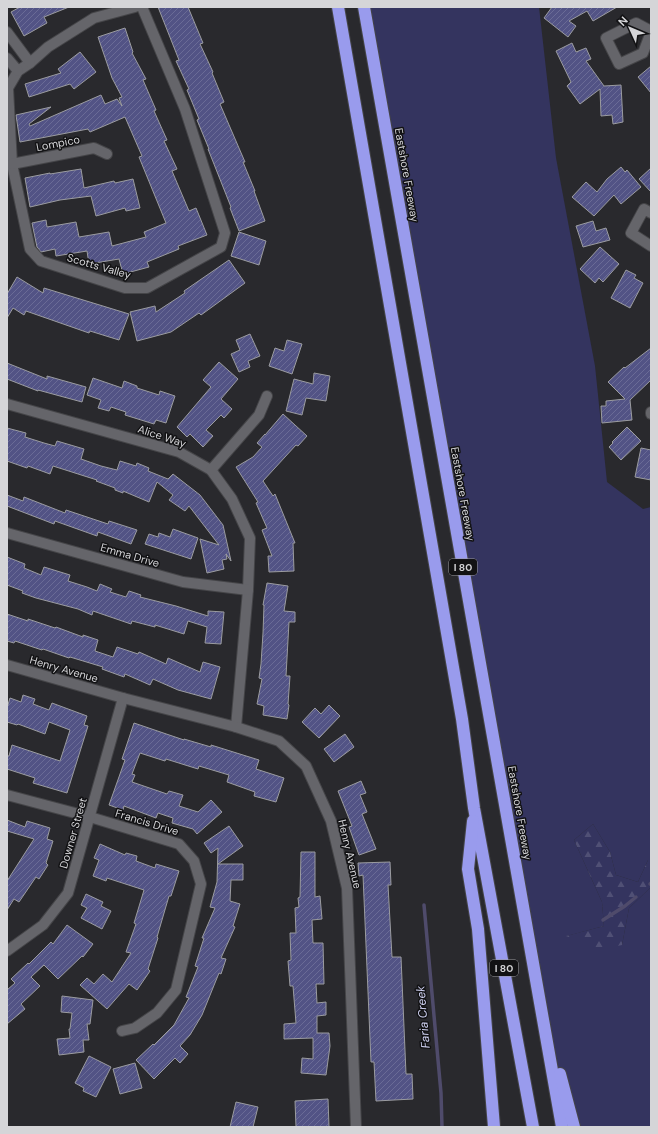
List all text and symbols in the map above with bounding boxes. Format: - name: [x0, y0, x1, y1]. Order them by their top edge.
- north arrow: [610, 8, 650, 48]
- text: N: [615, 13, 631, 29]
- street label: Eastshore Freeway: [392, 127, 422, 223]
- street label: Lompico: [35, 132, 81, 154]
- street label: Scotts Valley: [65, 250, 133, 282]
- street label: Alice Way: [136, 422, 188, 450]
- street label: Eastshore Freeway: [448, 446, 478, 542]
- street label: Emma Drive: [99, 540, 161, 570]
- road number: I 80: [449, 559, 477, 575]
- street label: Henry Avenue: [28, 653, 100, 685]
- street label: Eastshore Freeway: [505, 765, 535, 861]
- street label: Downer Street: [56, 796, 90, 870]
- street label: Francis Drive: [114, 806, 180, 838]
- street label: Henry Avenue: [335, 818, 365, 890]
- road number: I 80: [490, 960, 518, 976]
- water label: Faria Creek: [412, 984, 434, 1049]

